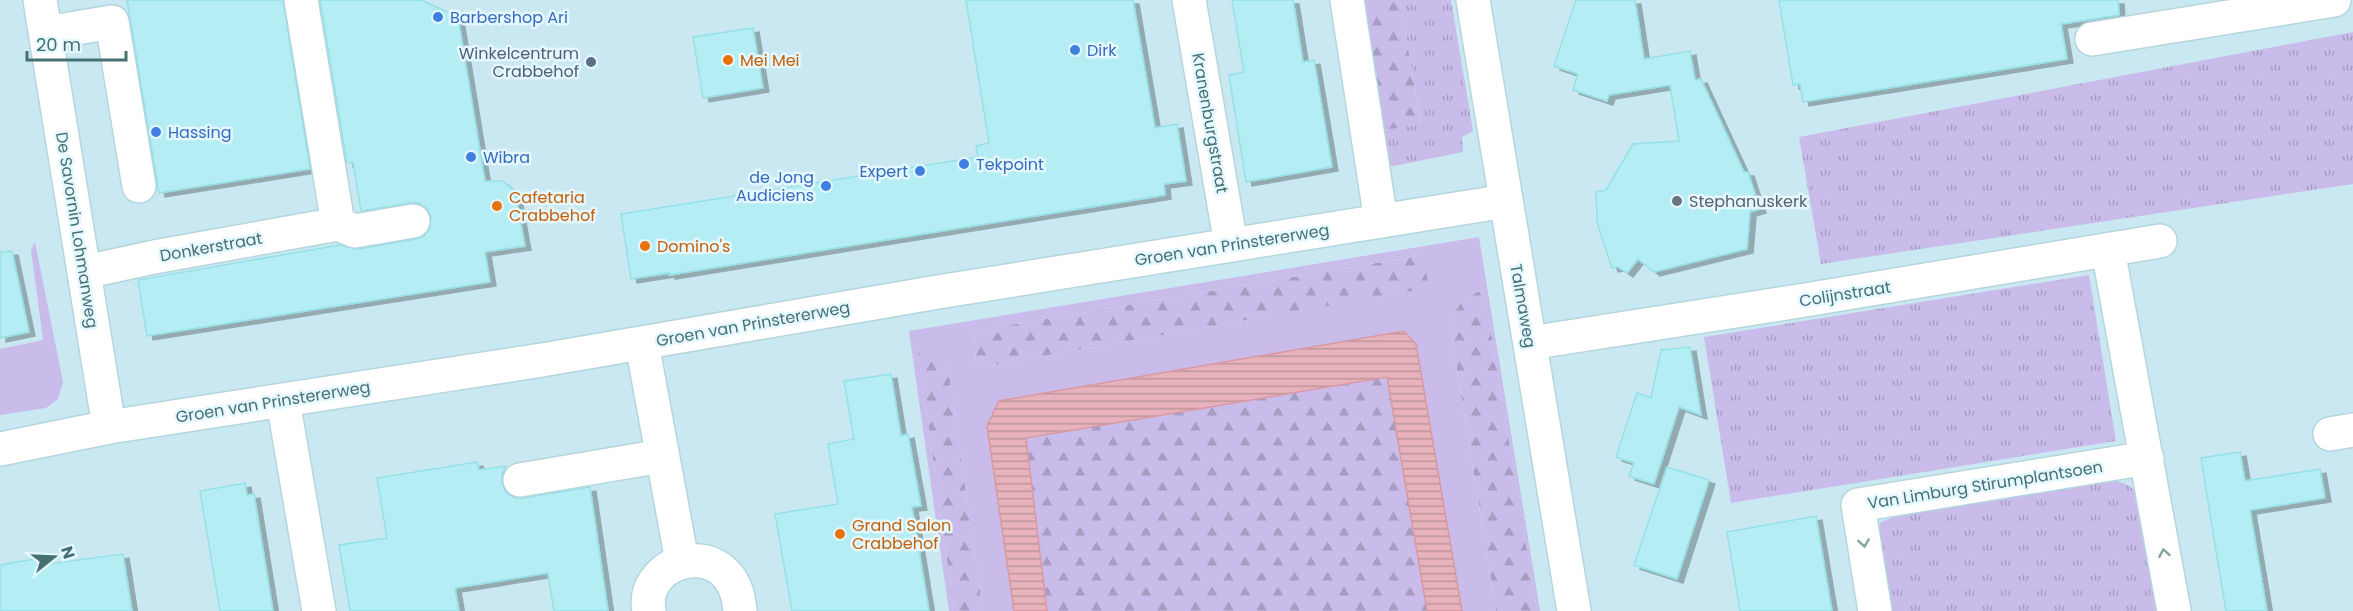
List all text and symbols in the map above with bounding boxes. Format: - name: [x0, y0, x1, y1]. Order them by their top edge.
- place label: Barbershop Ari: [450, 6, 568, 29]
- marker: Barbershop Ari: [431, 10, 445, 24]
- scale bar: [27, 24, 126, 62]
- text: 20 m: [36, 32, 81, 57]
- place label: Dirk: [1087, 39, 1117, 62]
- place label: Winkelcentrum Crabbehof: [459, 42, 579, 83]
- marker: Dirk: [1068, 43, 1082, 57]
- place label: Mei Mei: [740, 49, 800, 72]
- street label: Kranenburgstraat: [1186, 51, 1234, 195]
- marker: Mei Mei: [721, 53, 735, 67]
- marker: Winkelcentrum Crabbehof: [584, 55, 598, 69]
- place label: Hassing: [168, 121, 232, 144]
- marker: Hassing: [149, 125, 163, 139]
- street label: De Savornin Lohmanweg: [50, 130, 104, 330]
- place label: Wibra: [483, 146, 530, 169]
- marker: Wibra: [464, 150, 478, 164]
- place label: Tekpoint: [976, 153, 1044, 176]
- marker: Tekpoint: [957, 157, 971, 171]
- place label: Expert: [860, 160, 908, 183]
- marker: Expert: [913, 164, 927, 178]
- place label: de Jong Audiciens: [736, 166, 814, 207]
- marker: de Jong Audiciens: [819, 179, 833, 193]
- place label: Cafetaria Crabbehof: [509, 186, 595, 227]
- place label: Stephanuskerk: [1689, 190, 1808, 213]
- marker: Stephanuskerk: [1670, 194, 1684, 208]
- marker: Cafetaria Crabbehof: [490, 199, 504, 213]
- street label: Groen van Prinstererweg: [1133, 218, 1331, 272]
- street label: Donkerstraat: [158, 227, 264, 267]
- place label: Domino's: [657, 235, 730, 258]
- marker: Domino's: [638, 239, 652, 253]
- street label: Talmaweg: [1504, 262, 1542, 350]
- street label: Colijnstraat: [1798, 275, 1893, 313]
- street label: Groen van Prinstererweg: [654, 296, 852, 352]
- street label: Groen van Prinstererweg: [174, 375, 372, 429]
- street label: Van Limburg Stirumplantsoen: [1866, 455, 2104, 515]
- place label: Grand Salon Crabbehof: [852, 514, 951, 555]
- north arrow: [24, 527, 84, 587]
- marker: Grand Salon Crabbehof: [833, 527, 847, 541]
- one-way arrow: [1857, 538, 1870, 548]
- text: N: [55, 543, 81, 562]
- one-way arrow: [2158, 549, 2171, 559]

